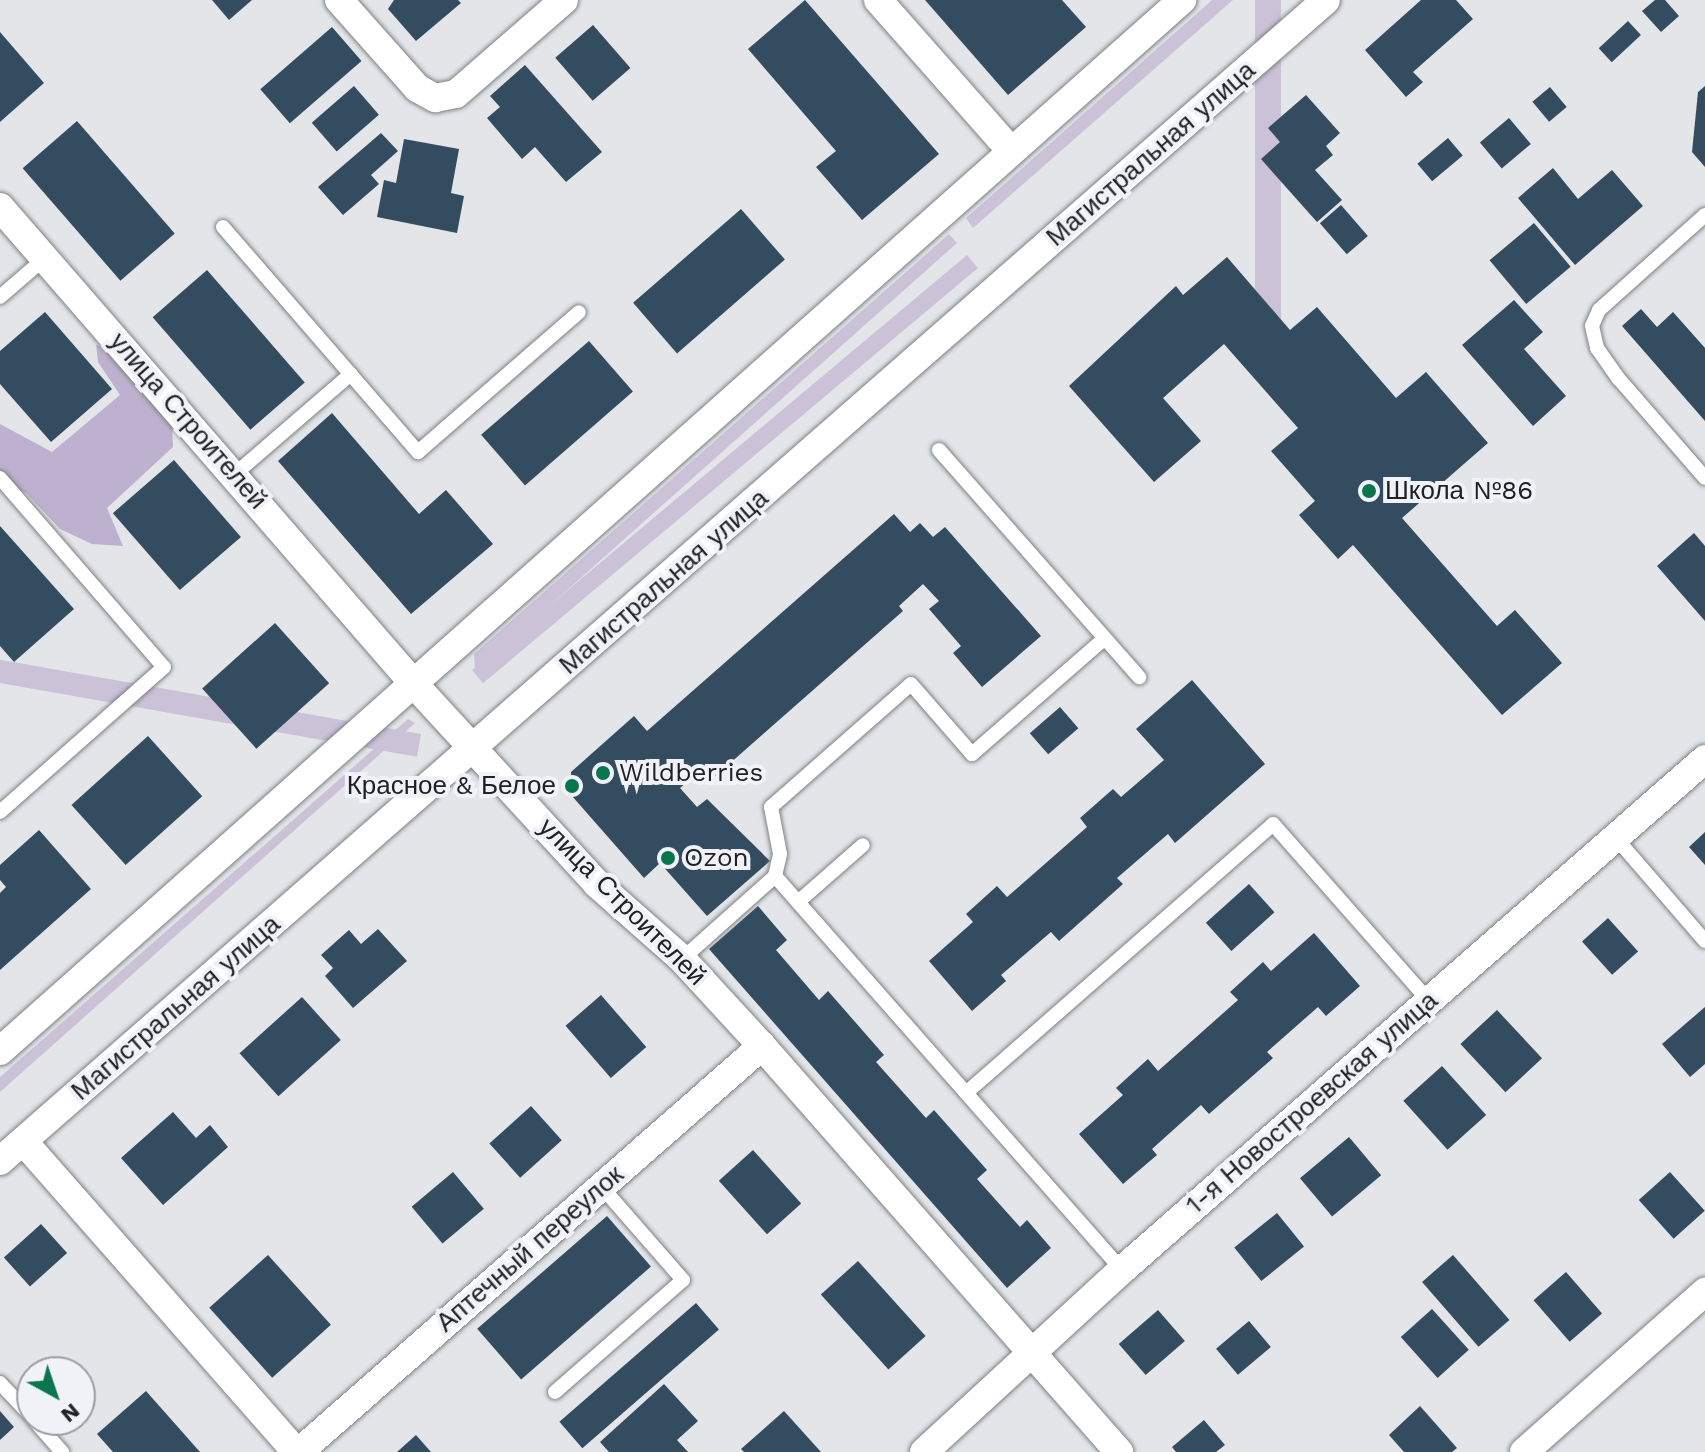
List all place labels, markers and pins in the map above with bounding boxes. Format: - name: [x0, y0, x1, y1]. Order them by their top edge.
- place label: Школа №86: [1385, 475, 1533, 507]
- marker: Школа №86: [1360, 482, 1378, 500]
- place label: Wildberries: [619, 757, 763, 789]
- marker: Wildberries: [594, 764, 612, 782]
- place label: Красное & Белое: [347, 770, 556, 802]
- marker: Красное & Белое: [563, 777, 581, 795]
- place label: Ozon: [684, 842, 749, 874]
- marker: Ozon: [659, 849, 677, 867]

